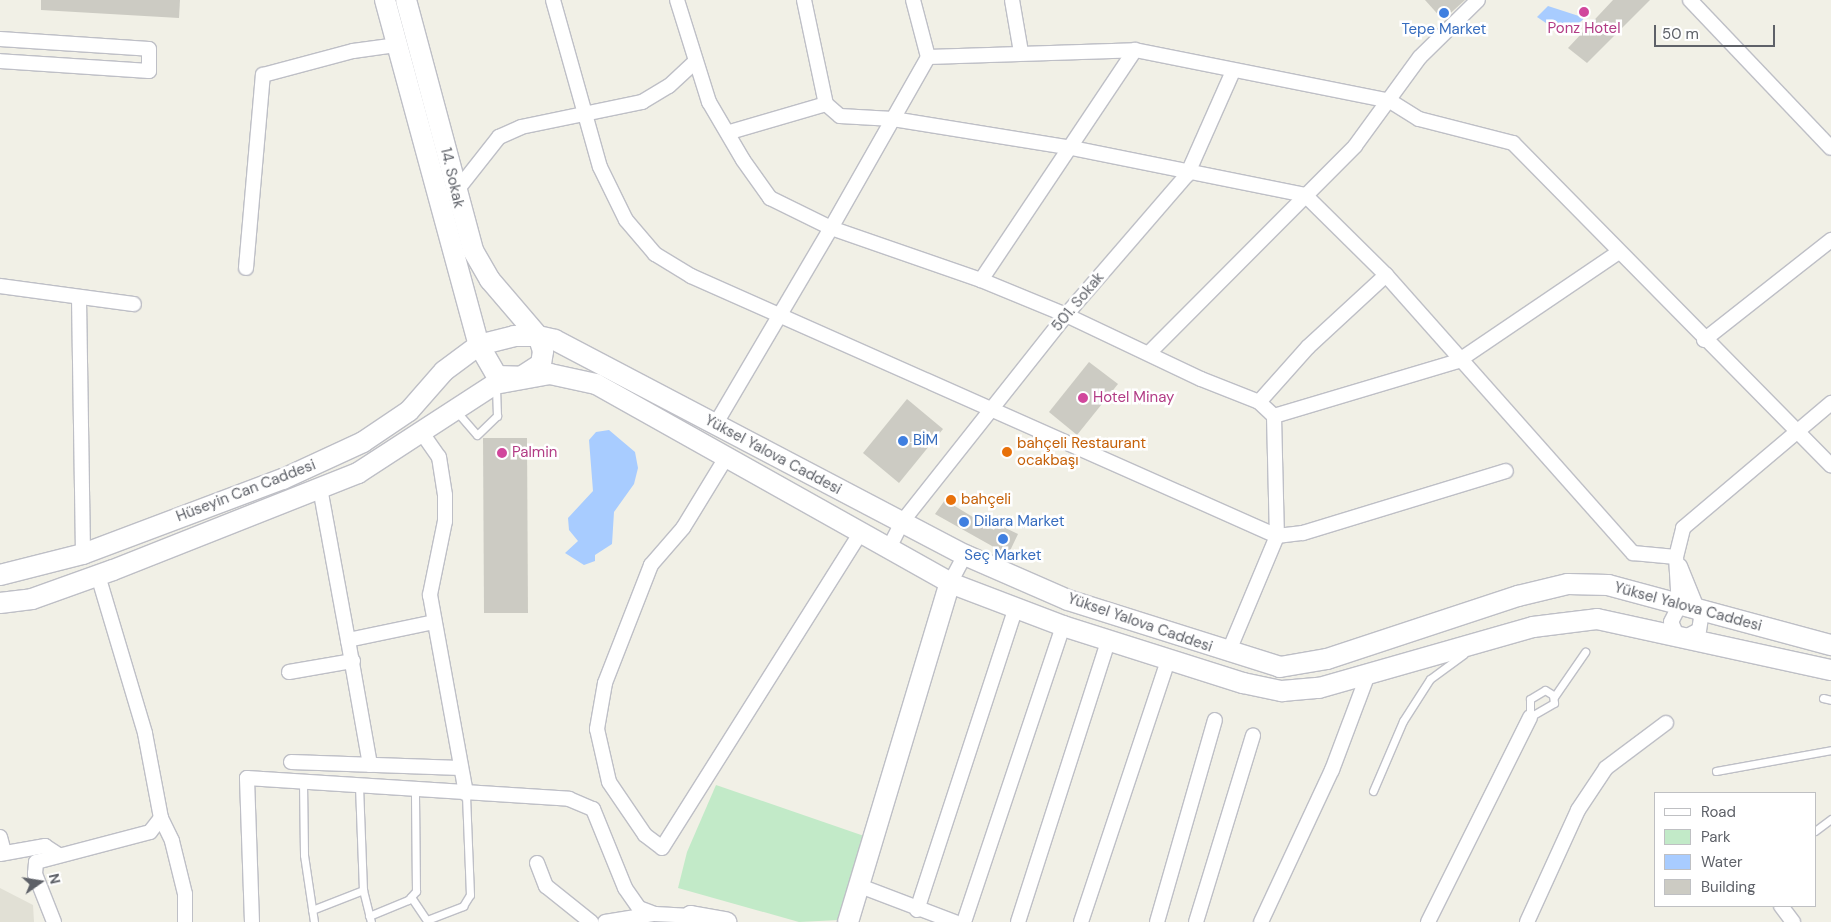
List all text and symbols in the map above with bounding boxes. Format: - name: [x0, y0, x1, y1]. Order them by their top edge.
- marker: Ponz Hotel: [1578, 6, 1590, 18]
- marker: Tepe Market: [1438, 7, 1450, 19]
- scale bar: [1656, 15, 1777, 47]
- place label: Ponz Hotel: [1548, 20, 1620, 38]
- place label: Tepe Market: [1402, 21, 1486, 39]
- text: 50 m: [1662, 24, 1699, 44]
- street label: 14. Sokak: [436, 146, 468, 210]
- street label: 501. Sokak: [1048, 269, 1108, 335]
- place label: Hotel Minay: [1093, 389, 1174, 407]
- marker: Hotel Minay: [1077, 392, 1089, 404]
- street label: Yüksel Yalova Caddesi: [702, 411, 844, 499]
- place label: BİM: [913, 432, 938, 450]
- place label: bahçeli Restaurant ocakbaşı: [1017, 434, 1146, 469]
- marker: BİM: [897, 435, 909, 447]
- place label: Palmin: [512, 444, 557, 462]
- marker: bahçeli Restaurant ocakbaşı: [1001, 446, 1013, 458]
- marker: Palmin: [496, 447, 508, 459]
- street label: Hüseyin Can Caddesi: [174, 456, 318, 526]
- place label: bahçeli: [961, 491, 1011, 509]
- marker: bahçeli: [945, 494, 957, 506]
- place label: Dilara Market: [974, 513, 1065, 531]
- marker: Dilara Market: [958, 516, 970, 528]
- marker: Seç Market: [997, 533, 1009, 545]
- place label: Seç Market: [964, 547, 1042, 565]
- street label: Yüksel Yalova Caddesi: [1612, 579, 1764, 635]
- street label: Yüksel Yalova Caddesi: [1065, 590, 1215, 656]
- legend: [1654, 792, 1816, 907]
- text: Road: [1701, 802, 1736, 822]
- text: Park: [1701, 827, 1731, 847]
- text: Water: [1701, 852, 1742, 872]
- north arrow: [15, 857, 65, 907]
- text: N: [45, 872, 65, 886]
- text: Building: [1701, 877, 1756, 897]

